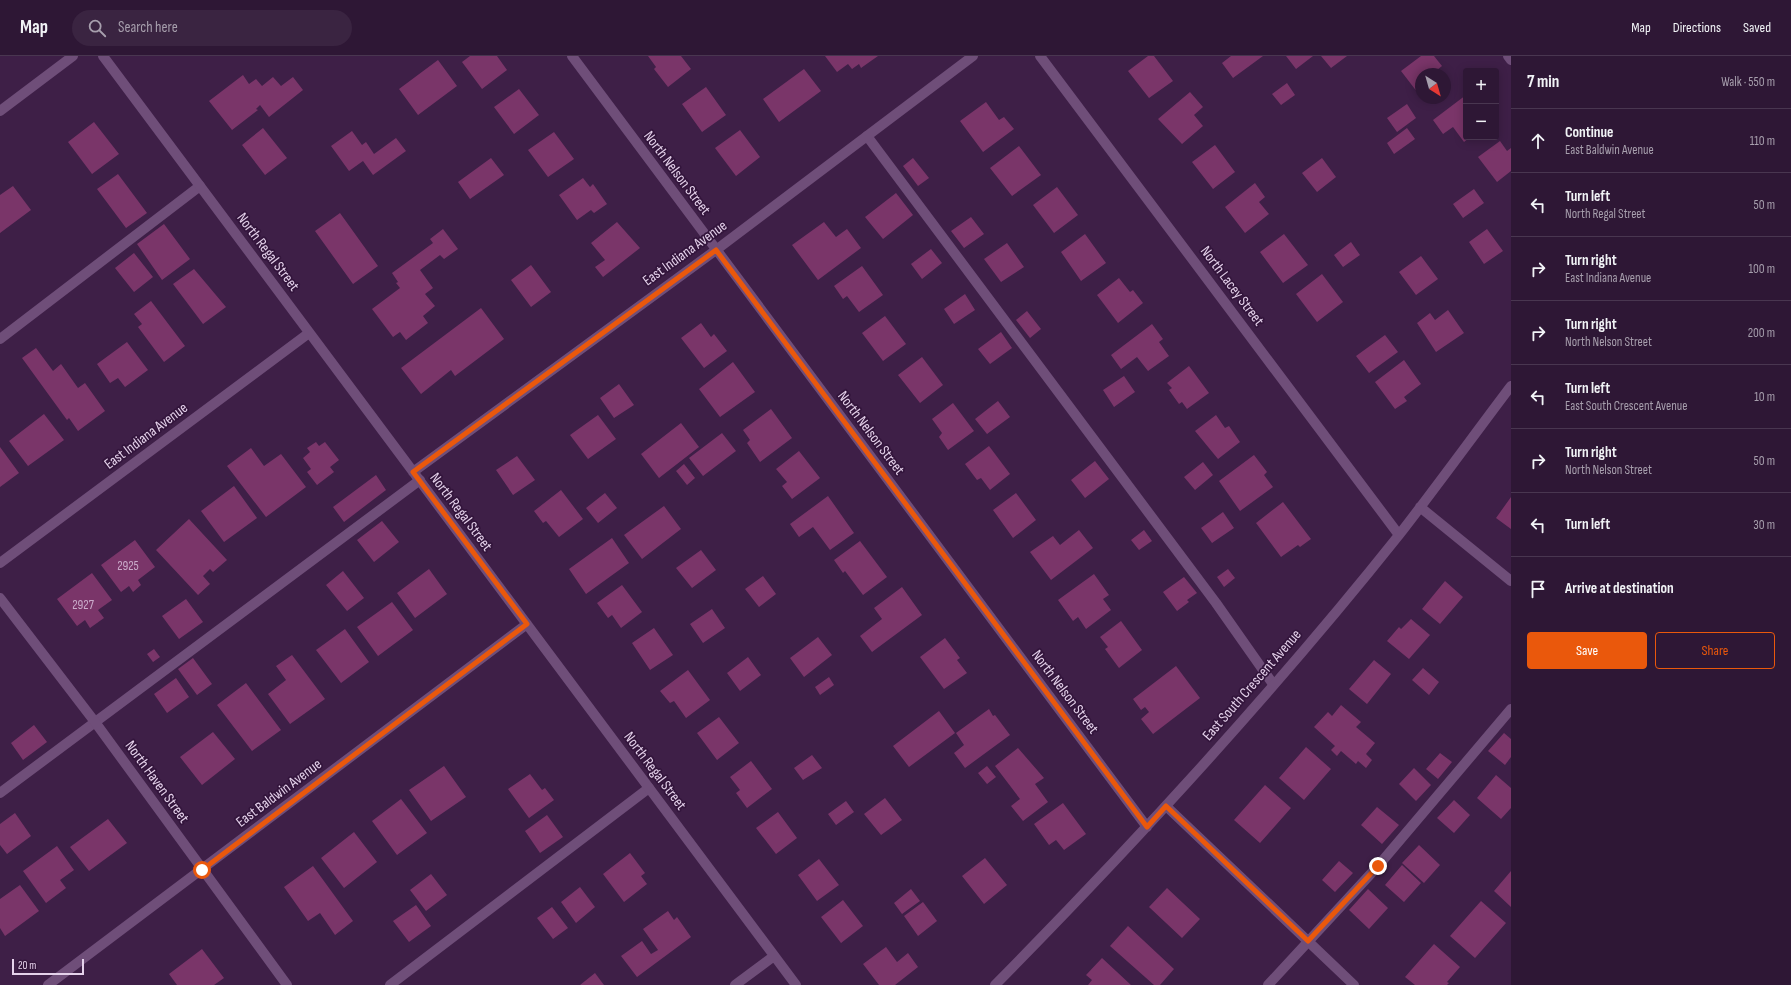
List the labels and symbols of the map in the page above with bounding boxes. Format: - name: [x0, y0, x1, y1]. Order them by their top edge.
- north arrow: [1415, 68, 1451, 104]
- street label: North Nelson Street: [639, 127, 715, 219]
- street label: North Regal Street: [232, 209, 304, 295]
- street label: East Indiana Avenue: [639, 216, 731, 290]
- street label: North Lacey Street: [1196, 242, 1268, 330]
- street label: North Nelson Street: [833, 387, 909, 479]
- street label: East Indiana Avenue: [101, 398, 191, 474]
- street label: North Regal Street: [425, 469, 497, 555]
- house number: 2925: [117, 558, 139, 574]
- house number: 2927: [72, 597, 95, 613]
- street label: East South Crescent Avenue: [1199, 625, 1305, 745]
- street label: North Nelson Street: [1027, 646, 1103, 738]
- street label: North Regal Street: [619, 728, 691, 814]
- street label: North Haven Street: [121, 737, 194, 827]
- street label: East Baldwin Avenue: [232, 755, 326, 831]
- route end: [1369, 857, 1387, 875]
- route start: [193, 861, 211, 879]
- scale bar: [12, 957, 84, 976]

